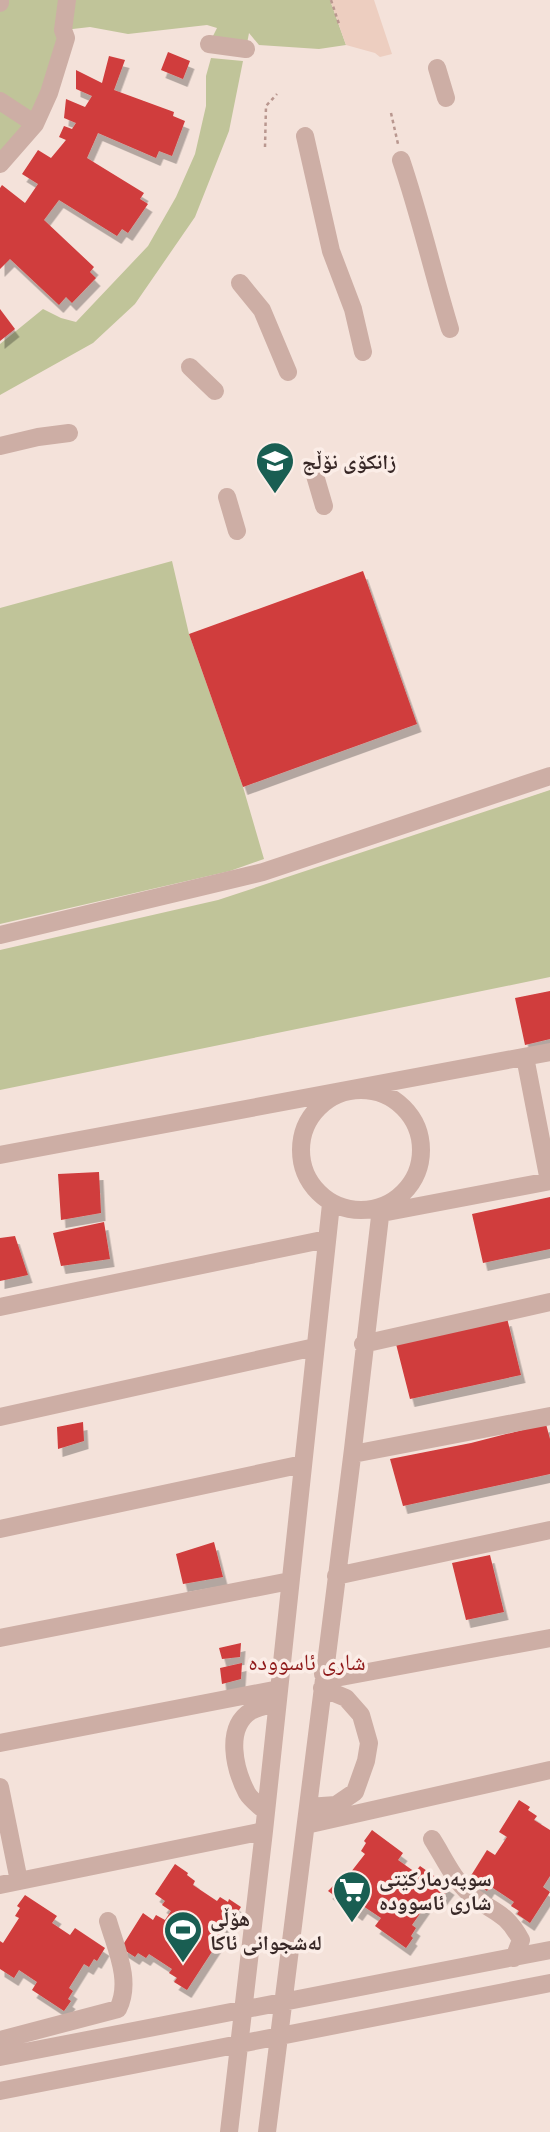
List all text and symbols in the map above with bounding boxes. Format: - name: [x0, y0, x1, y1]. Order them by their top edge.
- school or university icon: زانکۆی نۆڵج: [254, 440, 296, 495]
- place label: زانکۆی نۆڵج: [302, 448, 396, 476]
- district label: شاری ئاسوودە: [248, 1647, 366, 1676]
- place label: سوپەرمارکێتی شاری ئاسوودە: [379, 1865, 492, 1915]
- supermarket icon: سوپەرمارکێتی شاری ئاسوودە: [331, 1869, 373, 1924]
- place label: هۆڵی لەشجوانی ئاکا: [210, 1905, 322, 1956]
- sports icon: هۆڵی لەشجوانی ئاکا: [162, 1909, 204, 1964]

